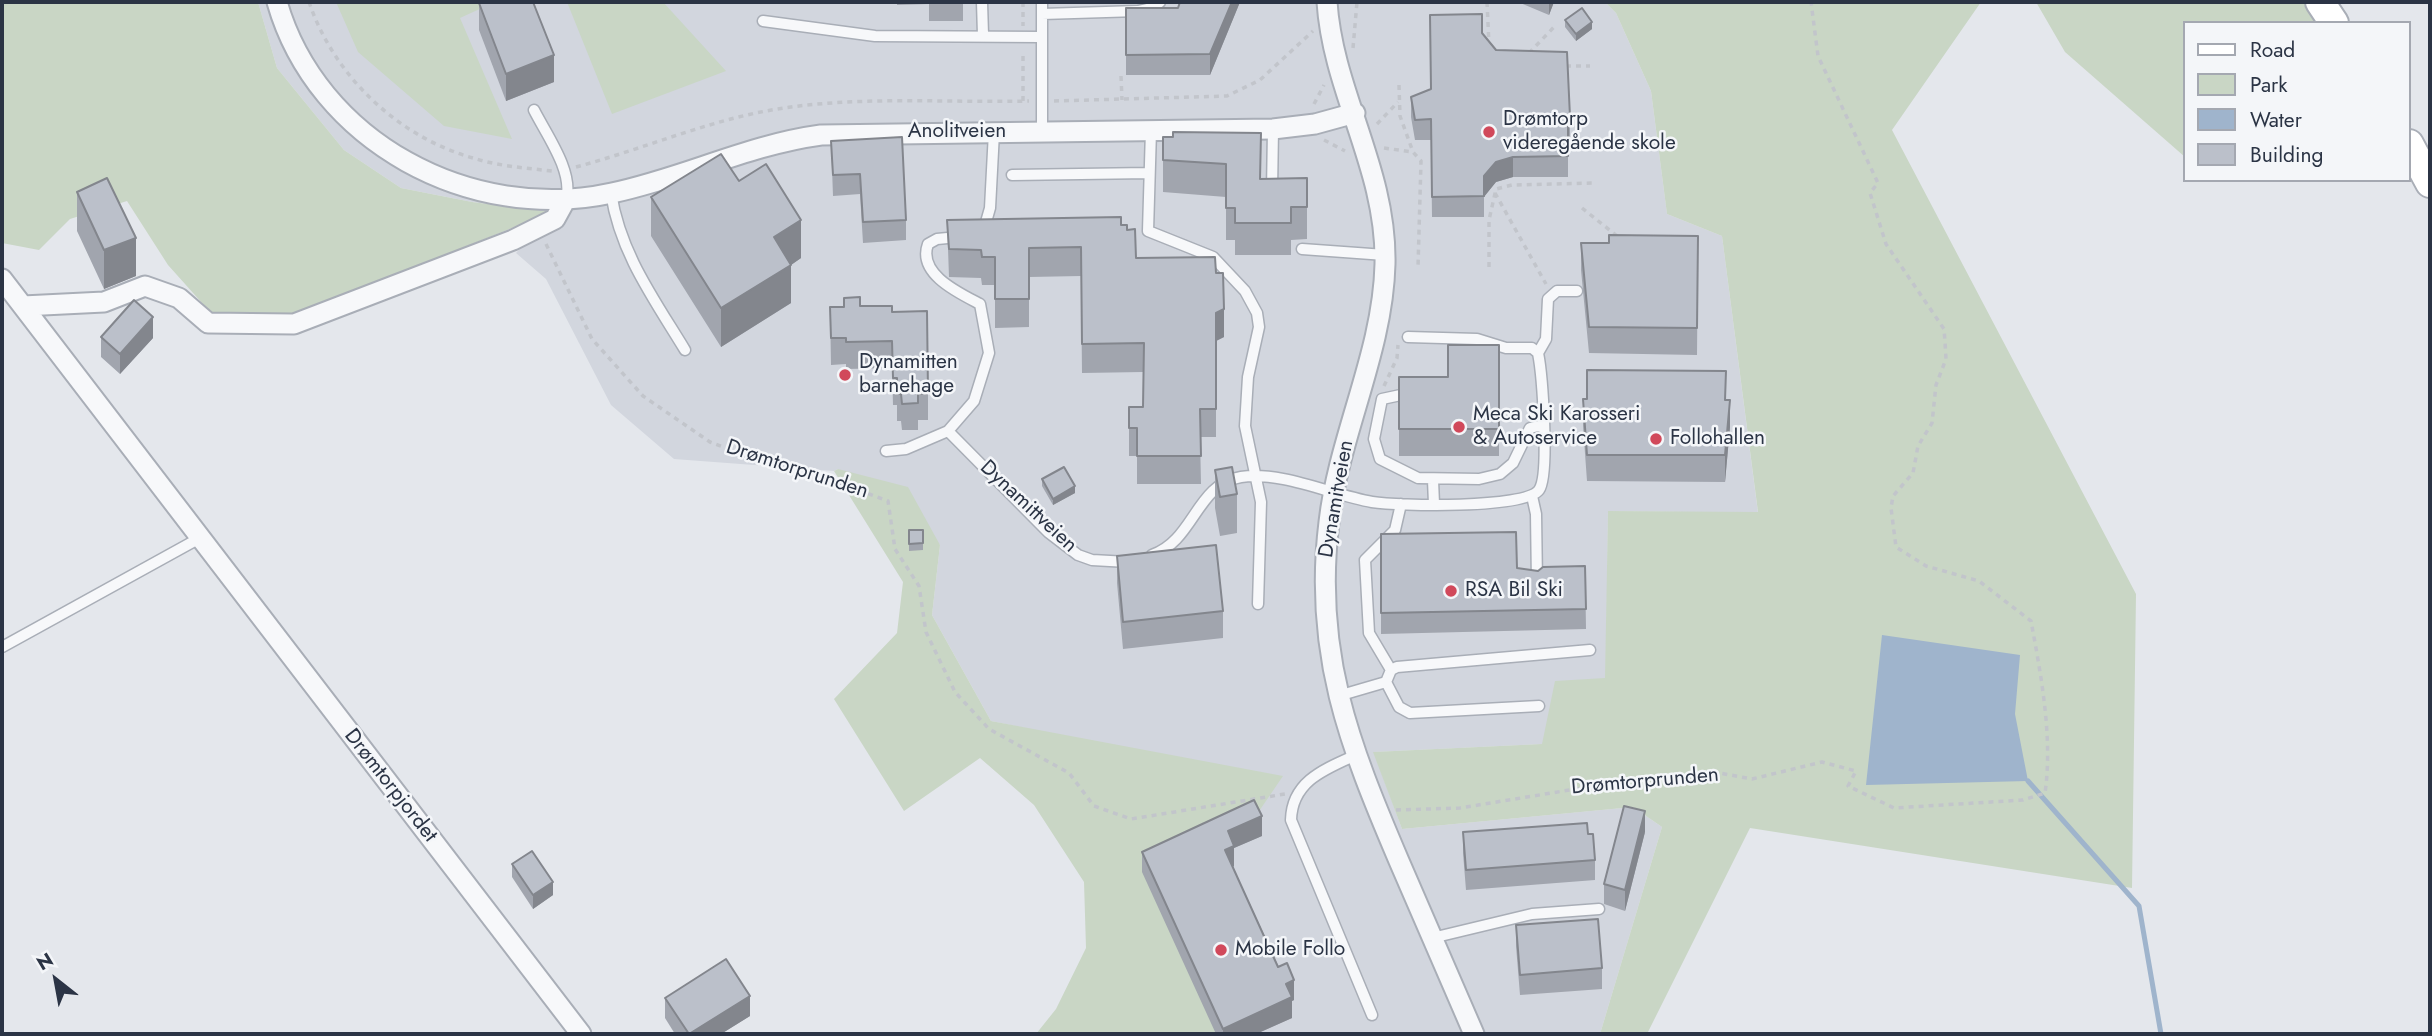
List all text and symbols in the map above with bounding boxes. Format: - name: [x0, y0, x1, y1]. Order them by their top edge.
- legend: [2184, 21, 2411, 182]
- text: Road: [2250, 35, 2295, 65]
- text: Park: [2250, 70, 2287, 100]
- text: Water: [2250, 105, 2302, 135]
- place label: Drømtorp videregående skole: [1503, 107, 1676, 157]
- street label: Anolitveien: [908, 119, 1006, 145]
- marker: Drømtorp videregående skole: [1481, 124, 1497, 140]
- text: Building: [2250, 140, 2323, 170]
- place label: Dynamitten barnehage: [859, 350, 958, 400]
- marker: Dynamitten barnehage: [837, 367, 853, 383]
- place label: Meca Ski Karosseri & Autoservice: [1473, 402, 1640, 452]
- marker: Meca Ski Karosseri & Autoservice: [1451, 419, 1467, 435]
- place label: Follohallen: [1670, 426, 1765, 452]
- marker: Follohallen: [1648, 431, 1664, 447]
- street label: Drømtorprunden: [723, 435, 871, 505]
- street label: Dynamitveien: [1314, 438, 1360, 560]
- street label: Dynamittveien: [974, 456, 1082, 558]
- place label: RSA Bil Ski: [1465, 578, 1563, 604]
- marker: RSA Bil Ski: [1443, 583, 1459, 599]
- street label: Drømtorpjordet: [338, 724, 442, 848]
- street label: Drømtorprunden: [1570, 763, 1720, 801]
- place label: Mobile Follo: [1235, 937, 1345, 963]
- marker: Mobile Follo: [1213, 942, 1229, 958]
- north arrow: [21, 945, 91, 1015]
- text: N: [32, 946, 58, 977]

